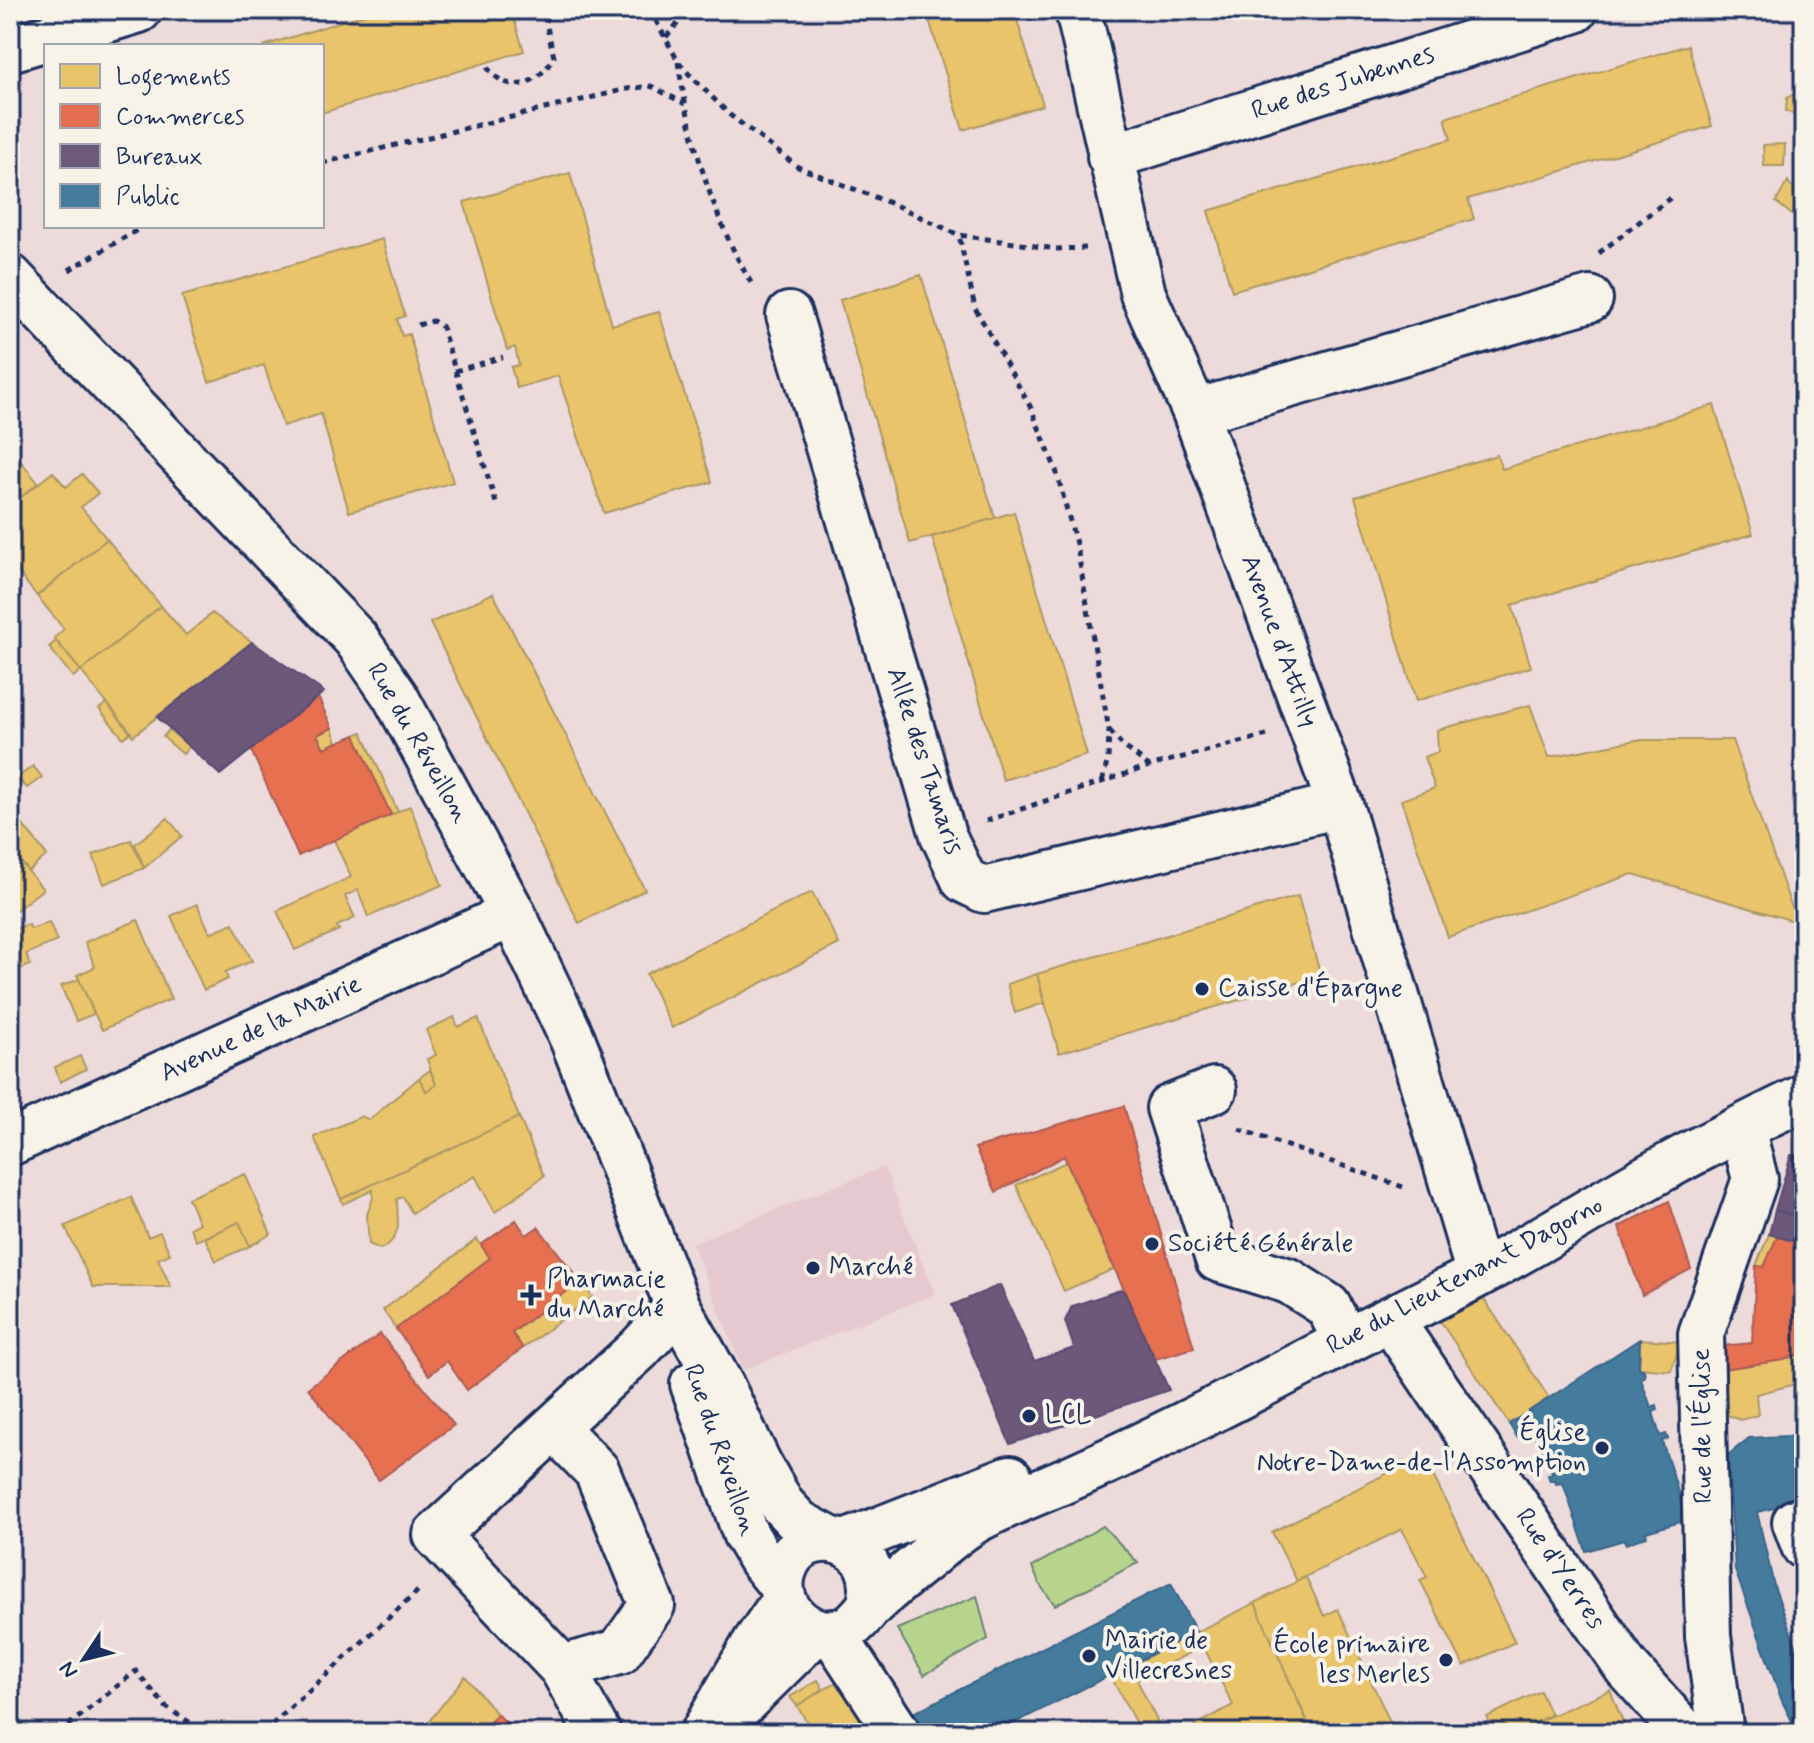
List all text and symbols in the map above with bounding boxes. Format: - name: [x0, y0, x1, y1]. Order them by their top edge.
- street label: Rue des Jubennes: [1247, 37, 1439, 129]
- legend: [44, 44, 324, 228]
- text: Logements: [116, 62, 230, 96]
- text: Commerces: [116, 102, 245, 133]
- text: Bureaux: [116, 142, 203, 173]
- text: Public: [116, 182, 180, 213]
- street label: Avenue d'Attilly: [1232, 550, 1326, 732]
- street label: Rue du Réveillon: [358, 657, 478, 829]
- street label: Allée des Tamaris: [878, 663, 970, 859]
- street label: Avenue de la Mairie: [155, 967, 367, 1091]
- place label: Caisse d'Épargne: [1218, 970, 1403, 1008]
- marker: Caisse d'Épargne: [1193, 980, 1211, 998]
- street label: Rue du Lieutenant Dagorno: [1321, 1189, 1610, 1365]
- place label: Société Générale: [1168, 1227, 1354, 1261]
- marker: Société Générale: [1143, 1235, 1161, 1253]
- place label: Marché: [829, 1251, 913, 1285]
- marker: Marché: [804, 1259, 822, 1277]
- place label: Pharmacie du Marché: [547, 1263, 666, 1327]
- marker: Pharmacie du Marché: [522, 1286, 540, 1304]
- street label: Rue de l'Église: [1683, 1348, 1721, 1504]
- street label: Rue du Réveillon: [675, 1360, 765, 1540]
- place label: LCL: [1045, 1399, 1092, 1433]
- marker: LCL: [1020, 1407, 1038, 1425]
- place label: Église Notre-Dame-de-l'Assomption: [1257, 1414, 1586, 1480]
- marker: Église Notre-Dame-de-l'Assomption: [1593, 1439, 1611, 1457]
- street label: Rue d'Yerres: [1507, 1502, 1613, 1636]
- north arrow: [44, 1619, 124, 1699]
- place label: Mairie de Villecresnes: [1105, 1624, 1232, 1688]
- place label: École primaire les Merles: [1273, 1626, 1430, 1692]
- marker: Mairie de Villecresnes: [1080, 1647, 1098, 1665]
- marker: École primaire les Merles: [1437, 1651, 1455, 1669]
- text: N: [54, 1655, 85, 1683]

